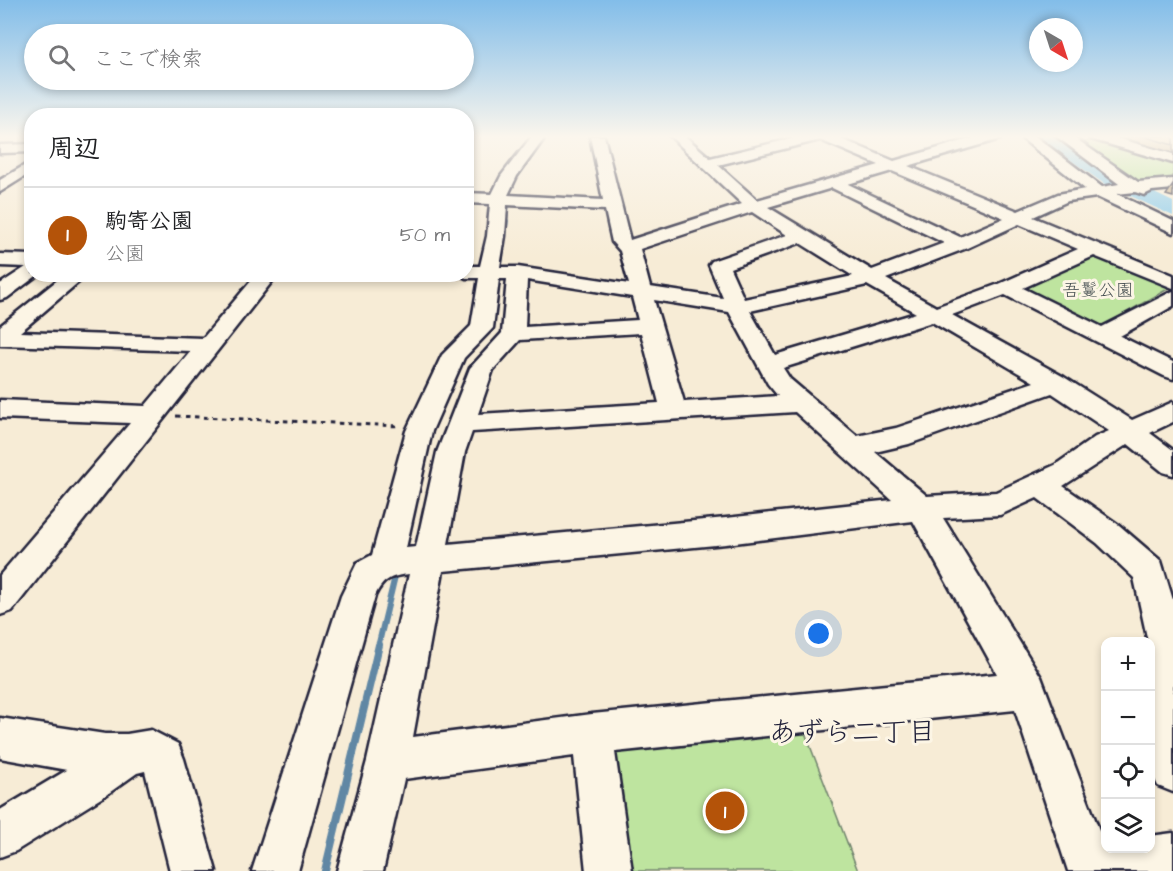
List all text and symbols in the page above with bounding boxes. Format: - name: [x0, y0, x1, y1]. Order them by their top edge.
- north arrow: [1029, 18, 1083, 72]
- search box: [24, 24, 474, 90]
- icon: search: [45, 41, 78, 74]
- text: ここで検索: [93, 44, 203, 75]
- text: 周辺: [48, 131, 100, 167]
- text: 駒寄公園: [105, 206, 193, 237]
- text: 1: [66, 221, 69, 249]
- text: 50 m: [400, 221, 450, 249]
- text: 公園: [105, 240, 145, 268]
- park label: 吾鬘公園: [1062, 278, 1134, 303]
- your location: [804, 619, 833, 648]
- map controls: [1101, 637, 1155, 853]
- button: +: [1101, 637, 1155, 691]
- button: −: [1101, 691, 1155, 745]
- district label: あずら二丁目: [768, 713, 936, 752]
- button: locate: [1101, 745, 1155, 799]
- pin: 1: [706, 788, 744, 834]
- button: layers: [1101, 799, 1155, 853]

